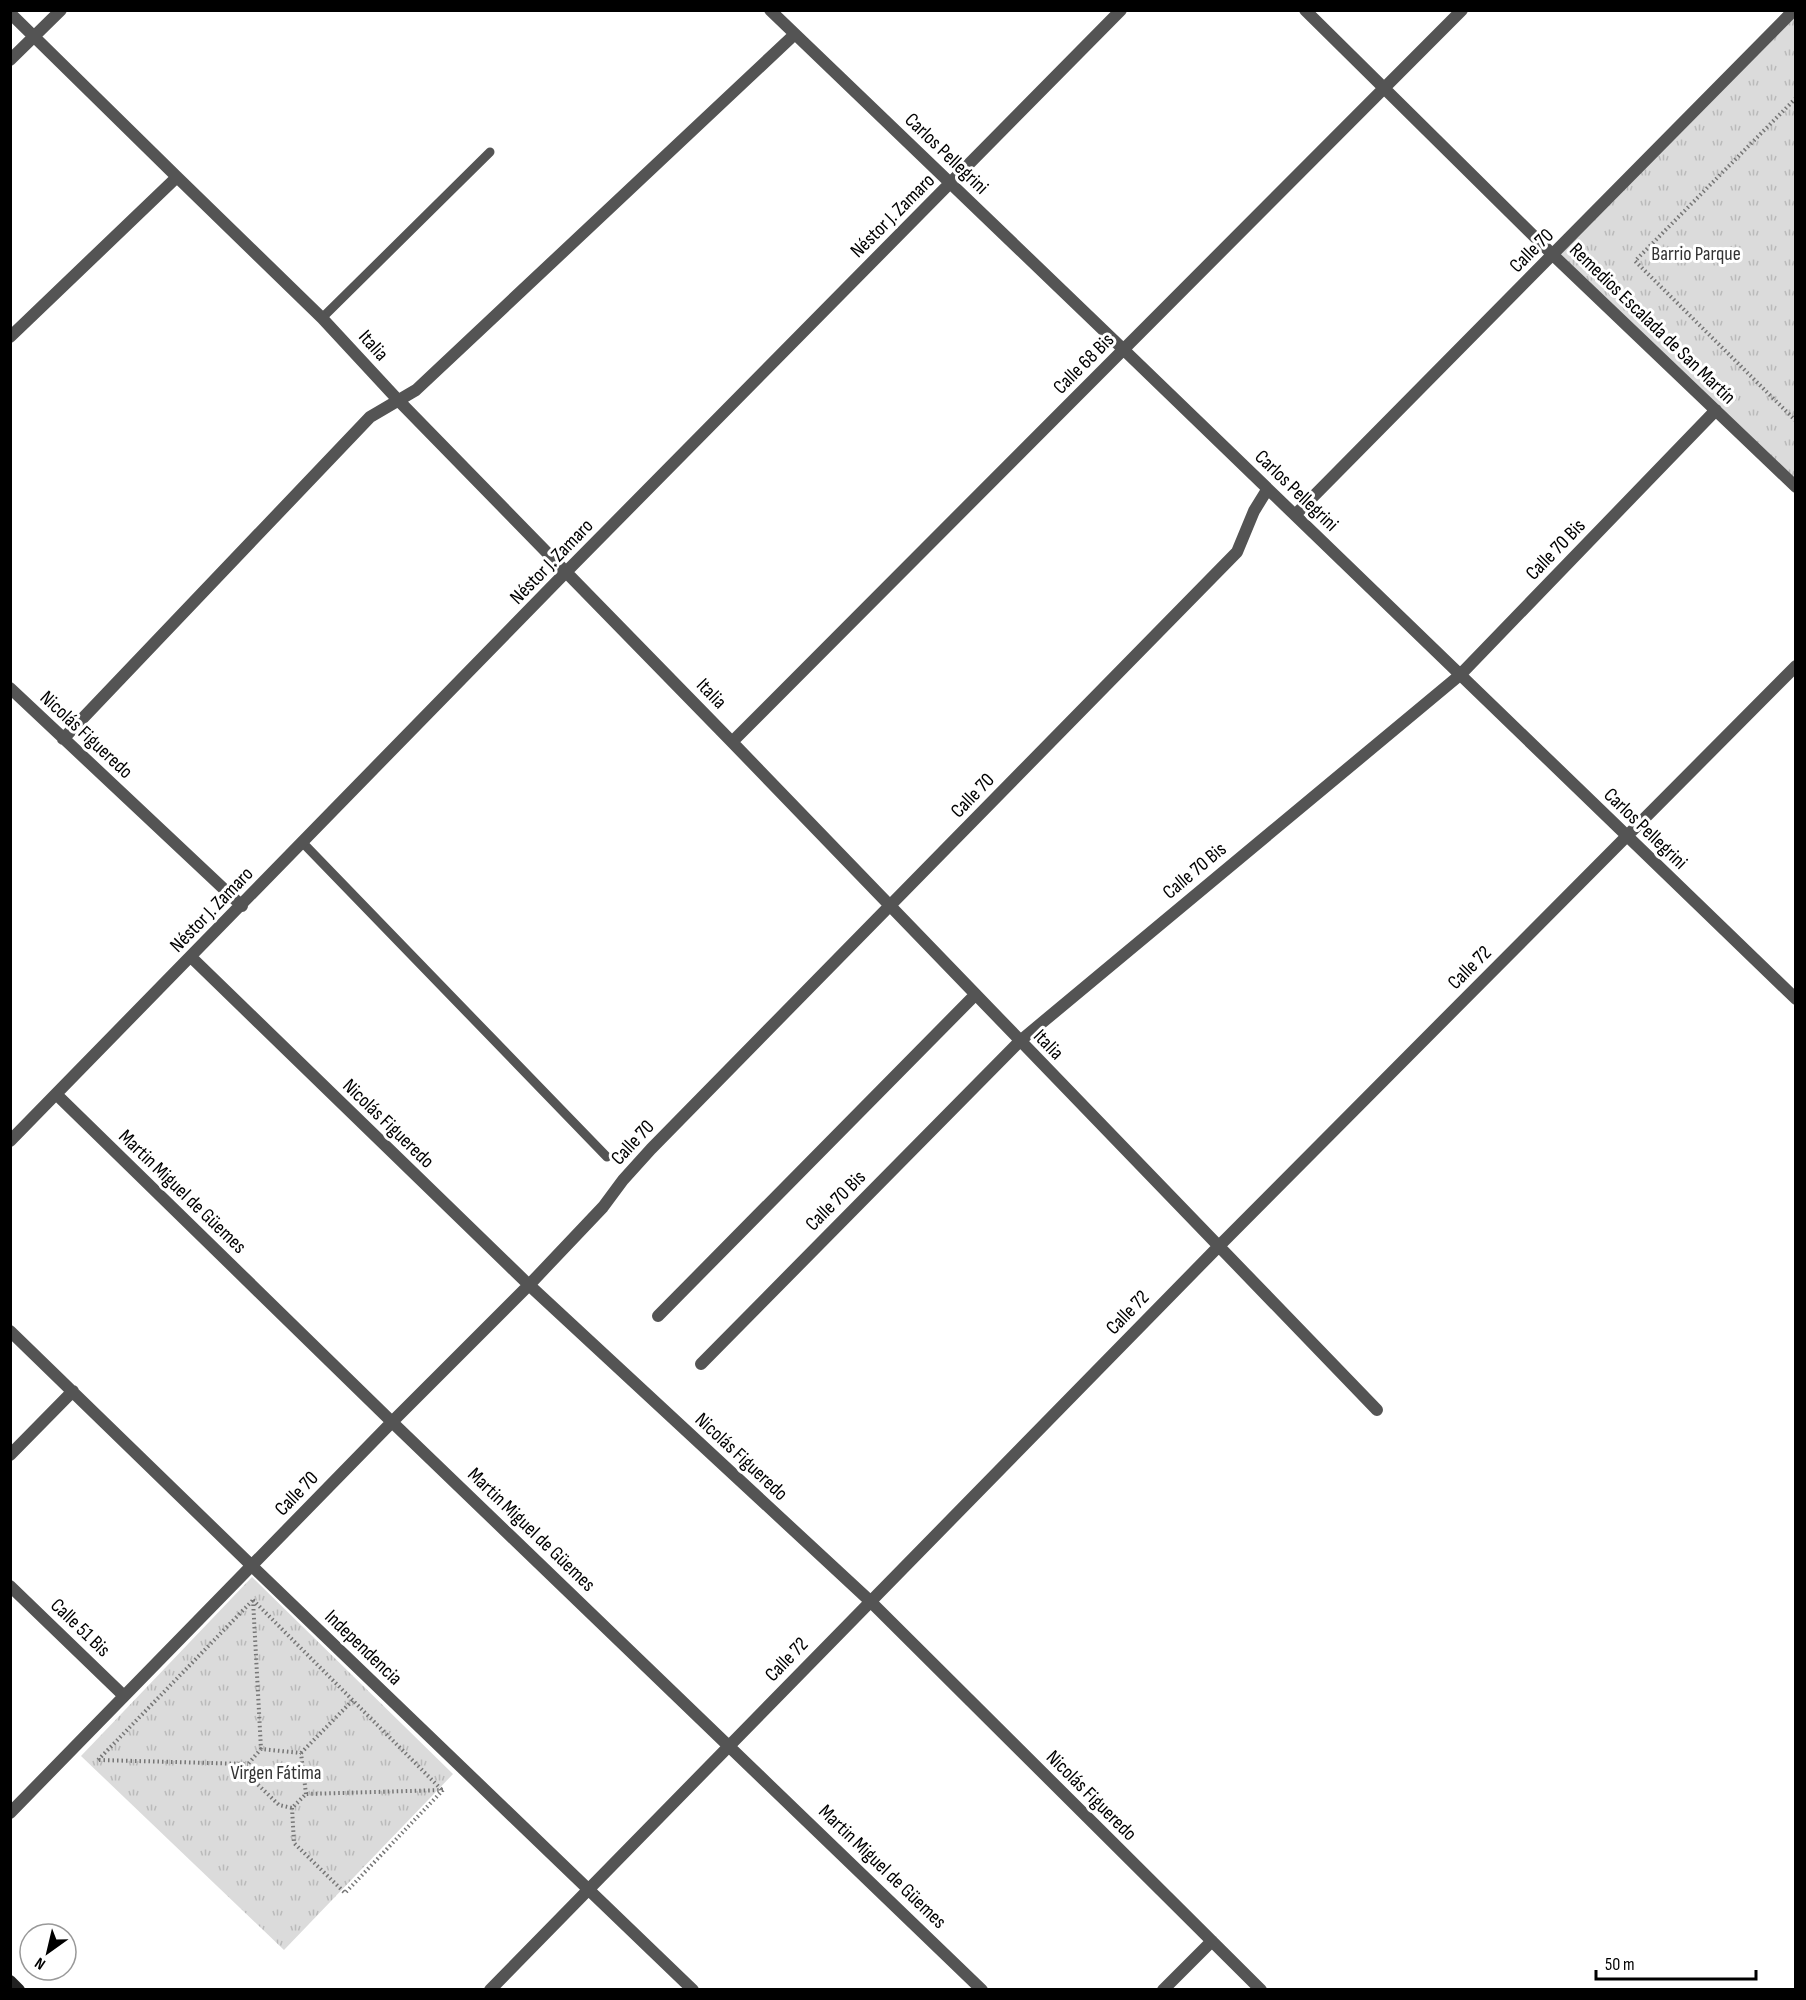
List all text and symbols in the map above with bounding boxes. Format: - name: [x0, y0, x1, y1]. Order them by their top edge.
- street label: Carlos Pellegrini: [900, 108, 993, 199]
- street label: Néstor J. Zamaro: [846, 169, 940, 263]
- street label: Calle 70: [1505, 224, 1559, 278]
- street label: Remedios Escalada de San Martín: [1564, 238, 1740, 409]
- park label: Barrio Parque: [1651, 242, 1741, 266]
- street label: Italia: [353, 325, 393, 366]
- street label: Calle 68 Bis: [1048, 328, 1119, 399]
- street label: Carlos Pellegrini: [1250, 445, 1343, 536]
- street label: Néstor J. Zamaro: [505, 514, 598, 609]
- street label: Calle 70 Bis: [1521, 514, 1591, 585]
- street label: Italia: [691, 673, 731, 714]
- street label: Nicolás Figueredo: [35, 686, 138, 784]
- street label: Calle 70: [946, 768, 1000, 823]
- street label: Carlos Pellegrini: [1599, 783, 1692, 874]
- street label: Calle 70 Bis: [1158, 837, 1231, 904]
- street label: Néstor J. Zamaro: [165, 862, 258, 957]
- street label: Calle 72: [1443, 941, 1497, 995]
- street label: Italia: [1028, 1024, 1068, 1065]
- street label: Nicolás Figueredo: [338, 1074, 439, 1173]
- street label: Calle 70: [606, 1115, 659, 1170]
- street label: Martin Miguel de Güemes: [114, 1125, 251, 1259]
- street label: Calle 70 Bis: [801, 1166, 871, 1236]
- street label: Calle 72: [1101, 1286, 1154, 1340]
- street label: Nicolás Figueredo: [690, 1408, 793, 1506]
- street label: Martin Miguel de Güemes: [463, 1463, 600, 1597]
- street label: Calle 70: [270, 1466, 324, 1521]
- street label: Calle 51 Bis: [45, 1593, 115, 1662]
- street label: Independencia: [320, 1605, 407, 1690]
- street label: Calle 72: [760, 1633, 813, 1687]
- street label: Nicolás Figueredo: [1041, 1746, 1141, 1846]
- park label: Virgen Fátima: [231, 1761, 321, 1785]
- street label: Martin Miguel de Güemes: [814, 1800, 951, 1934]
- north arrow: [18, 1922, 78, 1982]
- scale bar: [1596, 1943, 1756, 1981]
- text: N: [32, 1953, 49, 1973]
- text: 50 m: [1605, 1954, 1635, 1975]

